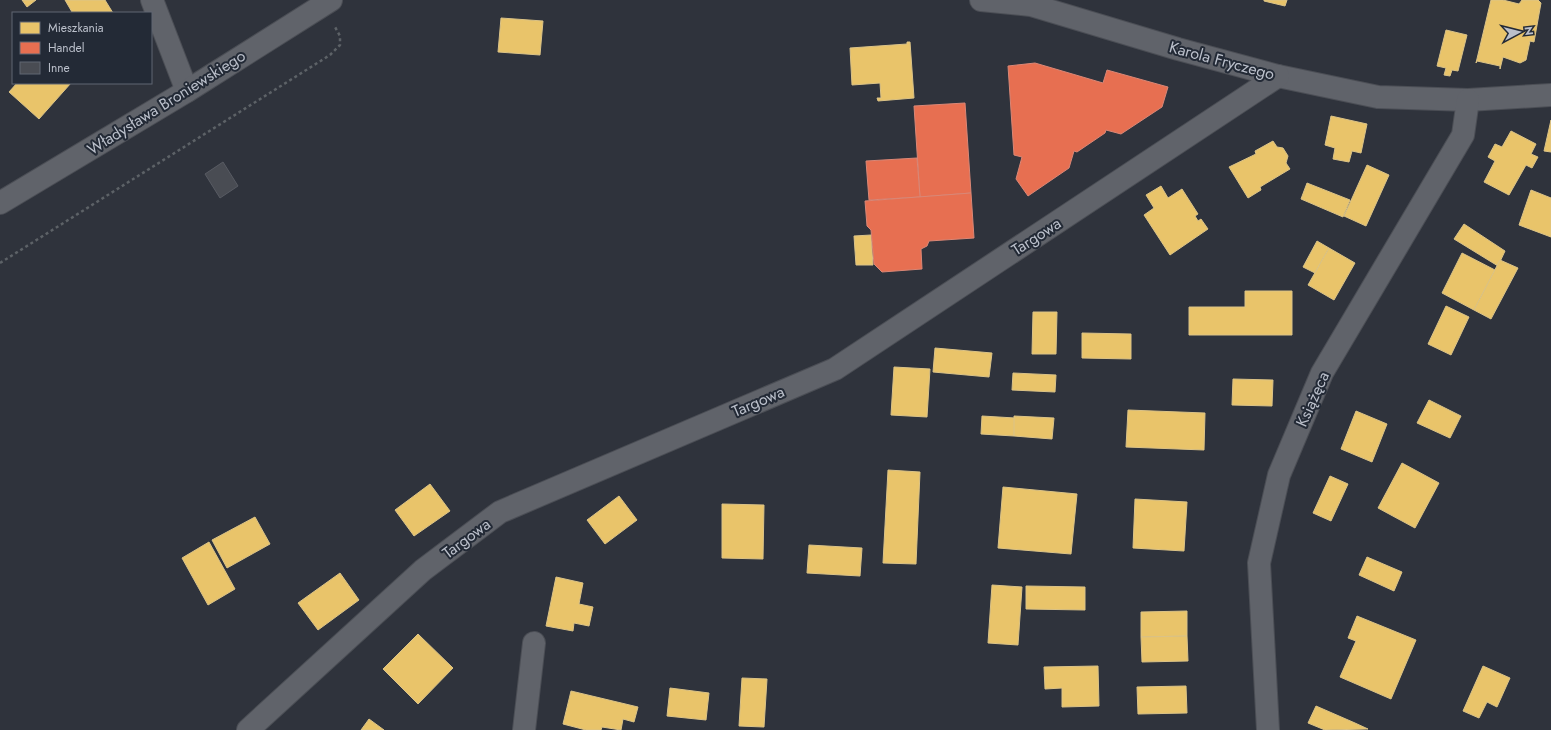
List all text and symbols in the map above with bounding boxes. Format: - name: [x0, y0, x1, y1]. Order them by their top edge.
- legend: [12, 12, 152, 84]
- north arrow: [1499, 12, 1539, 52]
- text: Mieszkania: [48, 19, 104, 37]
- text: N: [1520, 25, 1537, 36]
- street label: Karola Fryczego: [1167, 35, 1277, 86]
- text: Handel: [48, 39, 84, 57]
- street label: Władysława Broniewskiego: [83, 44, 250, 161]
- text: Inne: [48, 59, 70, 77]
- street label: Targowa: [1007, 212, 1066, 261]
- street label: Książęca: [1290, 368, 1335, 431]
- street label: Targowa: [728, 380, 788, 423]
- street label: Targowa: [437, 513, 495, 564]

